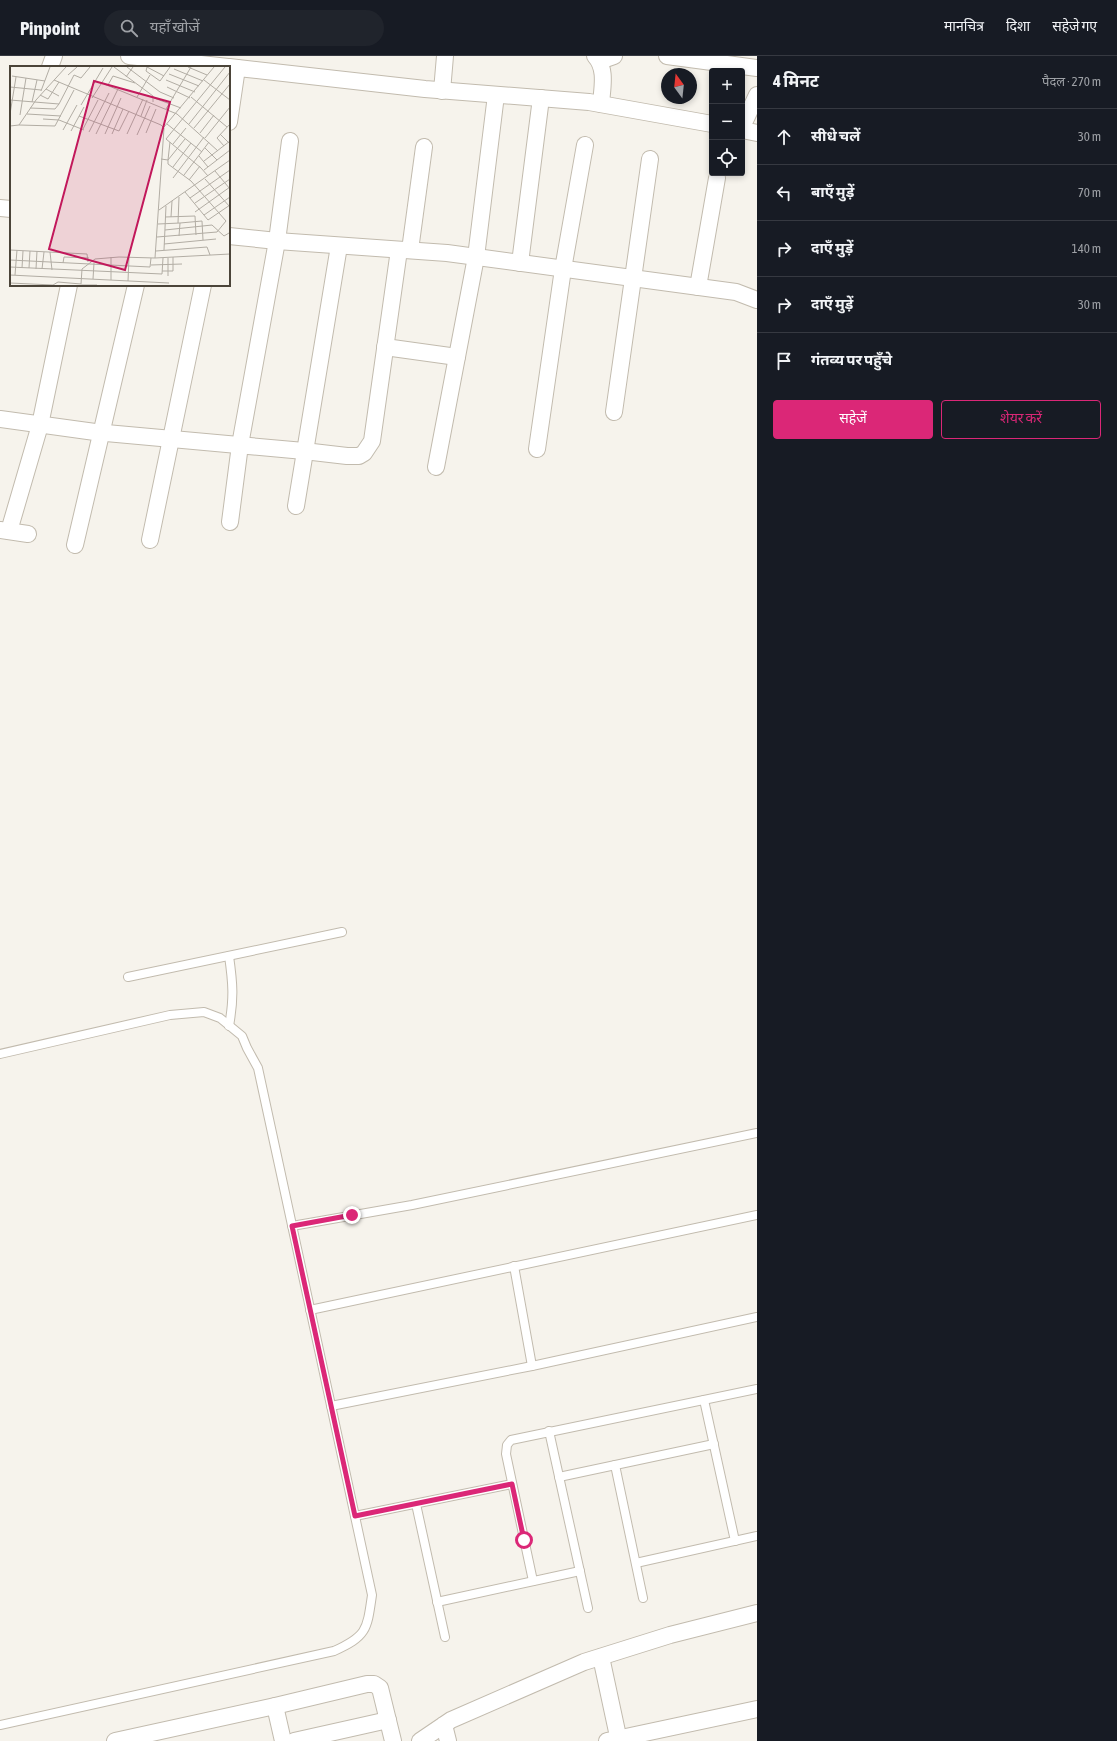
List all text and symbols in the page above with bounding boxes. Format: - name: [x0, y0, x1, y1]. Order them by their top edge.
- search box: [104, 10, 384, 46]
- text: Pinpoint: [20, 17, 80, 39]
- icon: search: [118, 17, 140, 39]
- text: यहाँ खोजें: [150, 18, 200, 35]
- text: मानचित्र: [944, 18, 984, 34]
- text: दिशा: [1006, 18, 1030, 34]
- text: सहेजे गए: [1052, 18, 1097, 34]
- inset map: [10, 66, 230, 286]
- north arrow: [661, 68, 697, 104]
- map controls: [709, 68, 745, 176]
- button: +: [709, 68, 745, 104]
- text: 4 मिनट: [773, 71, 819, 91]
- text: पैदल · 270 m: [1042, 74, 1101, 89]
- button: −: [709, 104, 745, 140]
- icon: ahead: [773, 126, 795, 148]
- text: सीधे चलें: [811, 127, 860, 144]
- text: 30 m: [1078, 129, 1101, 144]
- button: locate: [709, 140, 745, 176]
- icon: left: [773, 182, 795, 204]
- text: बाएँ मुड़ें: [811, 183, 854, 200]
- text: 70 m: [1078, 185, 1101, 200]
- icon: right: [773, 238, 795, 260]
- text: दाएँ मुड़ें: [811, 239, 853, 256]
- text: 140 m: [1072, 241, 1101, 256]
- icon: right: [773, 294, 795, 316]
- text: दाएँ मुड़ें: [811, 295, 853, 312]
- text: 30 m: [1078, 297, 1101, 312]
- icon: arrive: [773, 350, 795, 372]
- text: गंतव्य पर पहुँचे: [811, 351, 892, 368]
- button: सहेजें: [773, 400, 933, 439]
- button: शेयर करें: [941, 400, 1101, 439]
- route end: [343, 1206, 361, 1224]
- route start: [515, 1531, 533, 1549]

